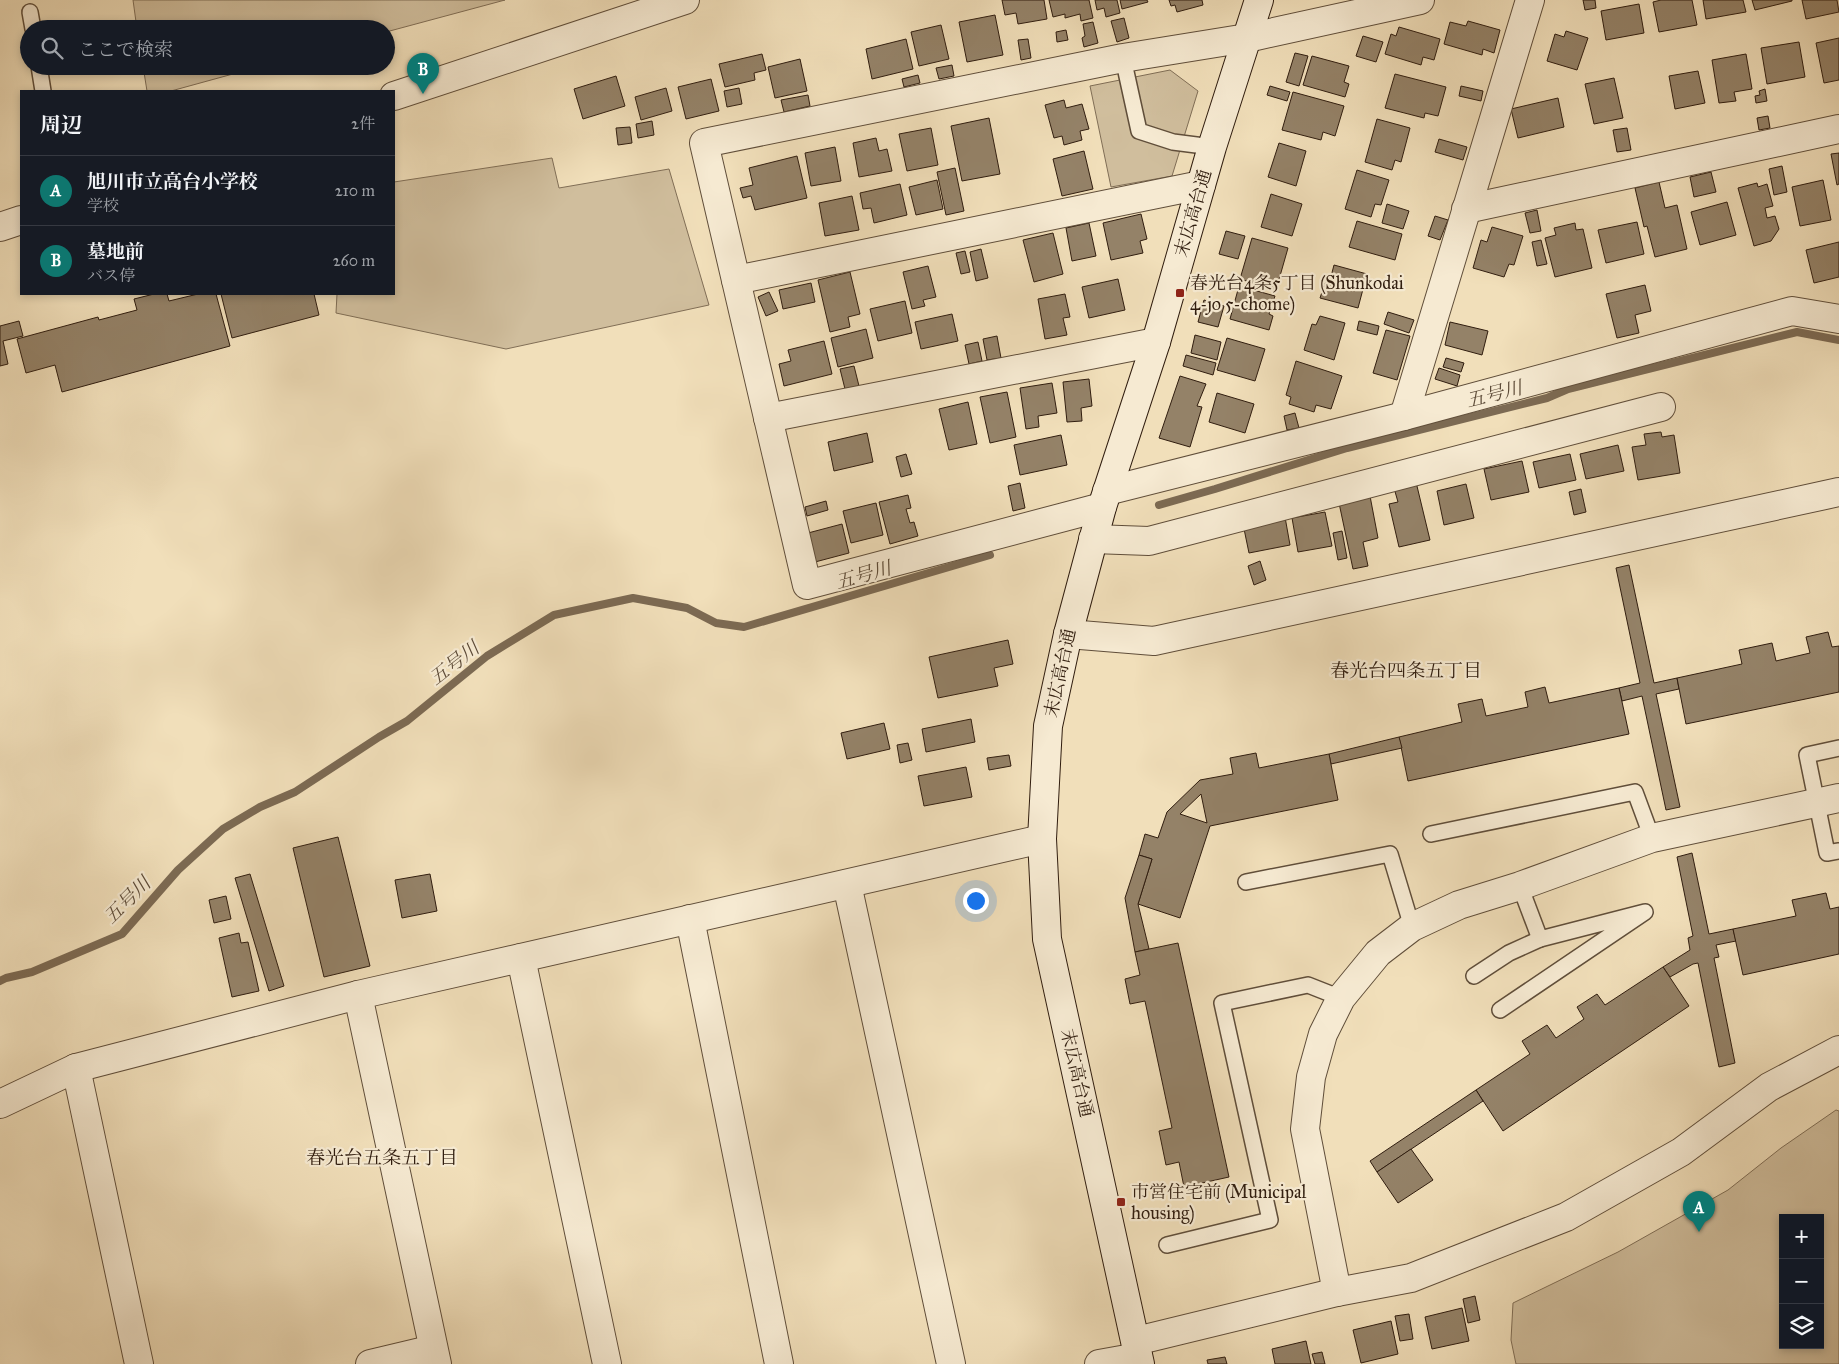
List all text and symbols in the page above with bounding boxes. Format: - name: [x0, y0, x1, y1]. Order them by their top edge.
- search box: [20, 20, 395, 75]
- icon: search: [38, 34, 66, 62]
- text: ここで検索: [78, 38, 173, 61]
- pin: B: [407, 53, 439, 94]
- text: 周辺: [40, 112, 82, 138]
- text: 2件: [351, 114, 375, 133]
- street label: 末広高台通: [1170, 167, 1216, 259]
- text: 旭川市立高台小学校: [87, 170, 258, 193]
- text: A: [51, 181, 61, 200]
- text: 210 m: [335, 181, 375, 200]
- text: 学校: [87, 196, 119, 215]
- text: 墓地前: [87, 240, 144, 263]
- text: B: [51, 251, 61, 270]
- text: 260 m: [333, 251, 375, 270]
- text: バス停: [87, 266, 135, 285]
- place label: 春光台4条5丁目 (Shunkodai 4-jo 5-chome): [1190, 272, 1404, 316]
- marker: 春光台4条5丁目 (Shunkodai 4-jo 5-chome): [1174, 287, 1186, 299]
- water label: 五号川: [1464, 375, 1526, 412]
- water label: 五号川: [832, 556, 895, 594]
- street label: 末広高台通: [1040, 627, 1080, 719]
- water label: 五号川: [424, 635, 485, 690]
- district label: 春光台四条五丁目: [1330, 659, 1482, 682]
- water label: 五号川: [99, 870, 157, 928]
- your location: [963, 888, 989, 914]
- street label: 末広高台通: [1056, 1027, 1098, 1119]
- district label: 春光台五条五丁目: [306, 1146, 458, 1169]
- place label: 市営住宅前 (Municipal housing): [1131, 1181, 1307, 1225]
- pin: A: [1683, 1191, 1715, 1232]
- marker: 市営住宅前 (Municipal housing): [1115, 1196, 1127, 1208]
- map controls: [1779, 1214, 1824, 1349]
- button: +: [1779, 1214, 1824, 1259]
- button: −: [1779, 1259, 1824, 1304]
- button: layers: [1779, 1304, 1824, 1349]

